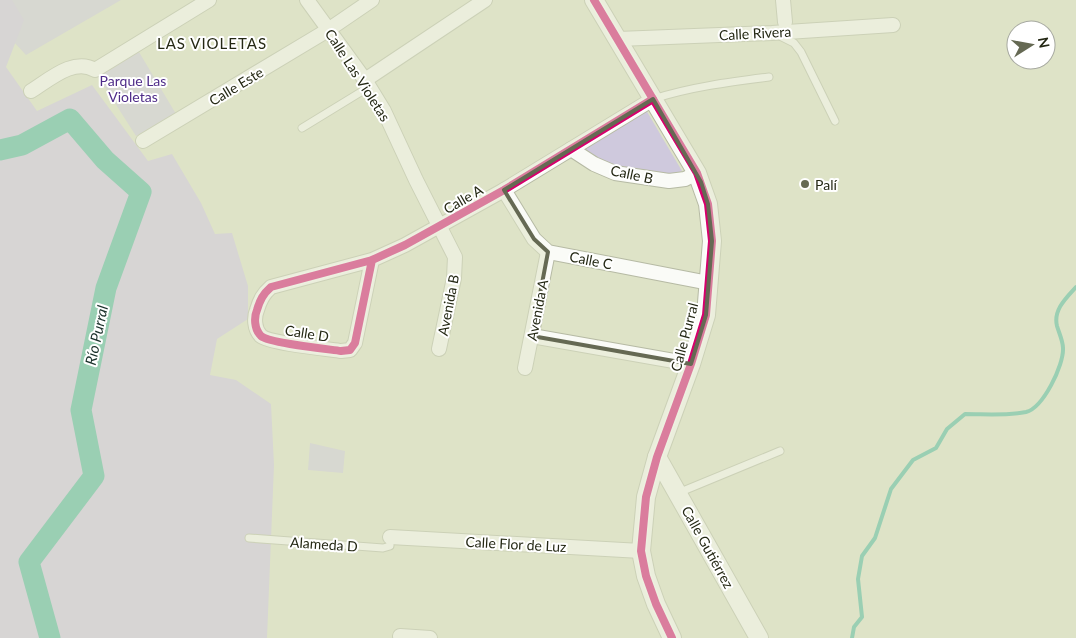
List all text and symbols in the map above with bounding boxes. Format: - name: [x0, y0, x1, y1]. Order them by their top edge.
- north arrow: [1006, 20, 1056, 70]
- street label: Calle Rivera: [718, 23, 792, 43]
- street label: Calle Las Violetas: [322, 26, 394, 124]
- district label: LAS VIOLETAS: [157, 34, 267, 52]
- text: N: [1035, 36, 1054, 49]
- street label: Calle Este: [206, 63, 266, 109]
- park label: Parque Las Violetas: [100, 72, 166, 105]
- street label: Calle B: [609, 161, 655, 187]
- place label: Palí: [815, 176, 837, 193]
- marker: Palí: [799, 178, 811, 190]
- street label: Calle A: [440, 181, 486, 217]
- street label: Calle C: [568, 248, 614, 273]
- street label: Avenida B: [434, 273, 462, 337]
- street label: Avenida A: [523, 277, 551, 342]
- street label: Calle Purral: [667, 301, 701, 373]
- water label: Río Purral: [81, 303, 111, 367]
- street label: Calle D: [284, 321, 330, 345]
- street label: Calle Gutiérrez: [678, 503, 738, 591]
- street label: Alameda D: [290, 533, 358, 555]
- street label: Calle Flor de Luz: [465, 533, 567, 555]

